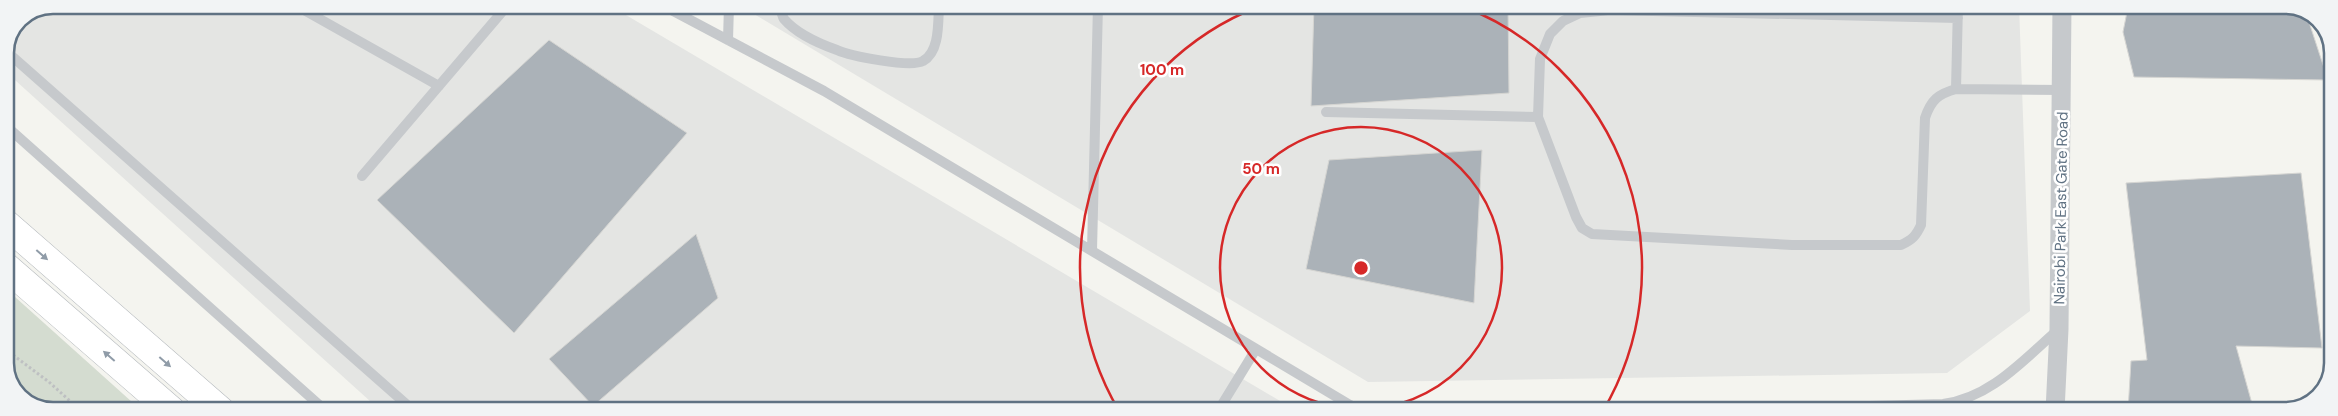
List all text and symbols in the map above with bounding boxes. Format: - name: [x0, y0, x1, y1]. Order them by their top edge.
- text: 100 m: [1140, 60, 1184, 80]
- street label: Nairobi Park East Gate Road: [2049, 111, 2073, 305]
- text: 50 m: [1242, 159, 1280, 179]
- one-way arrow: [36, 249, 48, 261]
- centre of rings: [1352, 259, 1370, 277]
- one-way arrow: [102, 350, 115, 361]
- one-way arrow: [158, 356, 171, 367]

